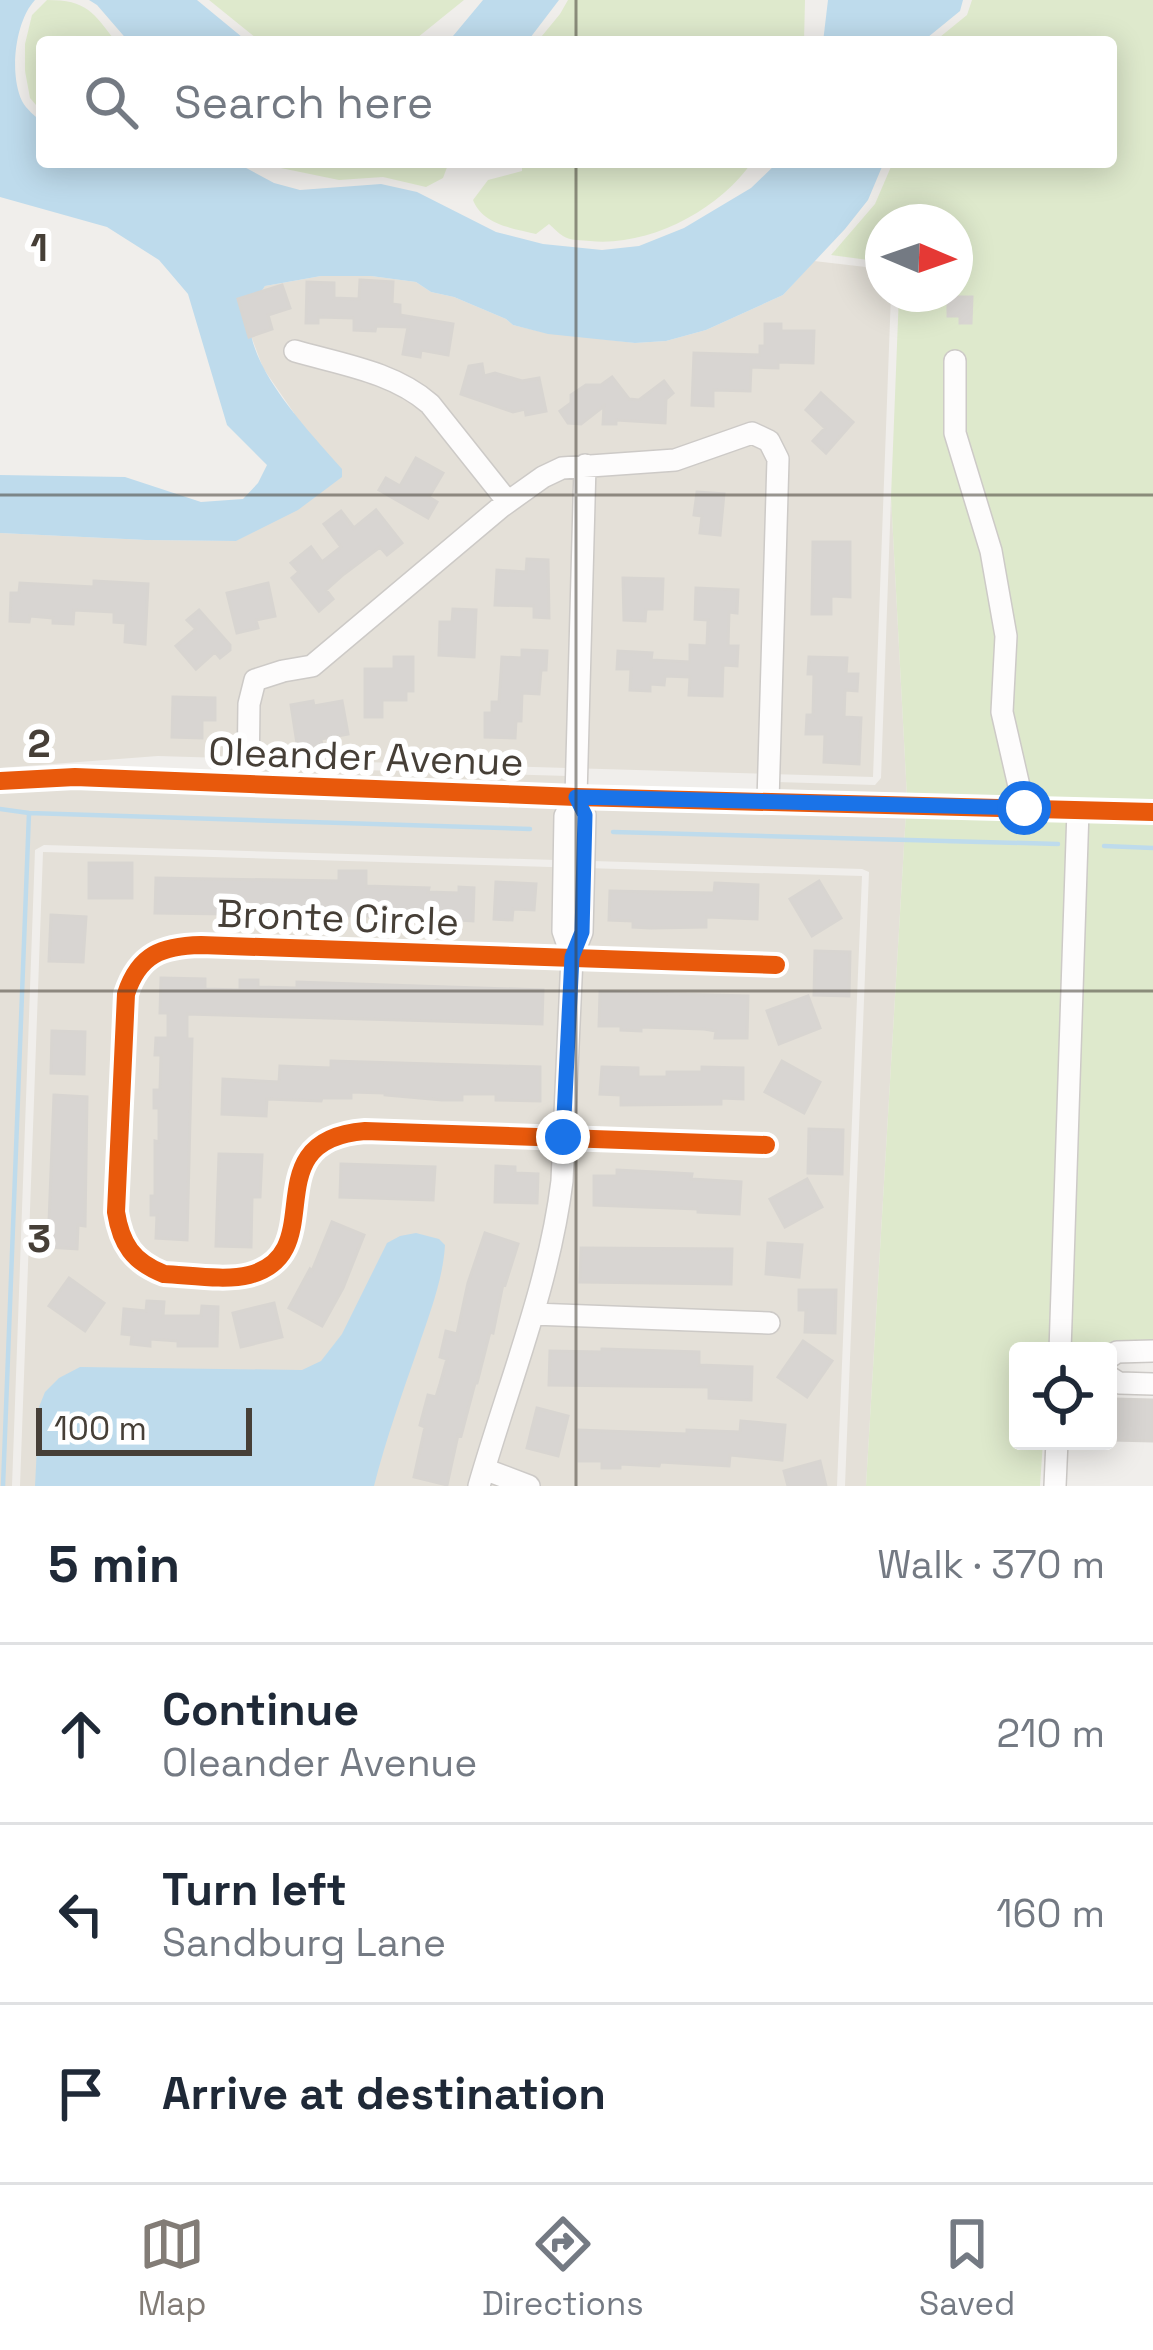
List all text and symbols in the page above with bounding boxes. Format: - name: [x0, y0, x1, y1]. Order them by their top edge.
- search box: [36, 36, 1117, 168]
- icon: search: [78, 69, 144, 135]
- text: Search here: [174, 74, 433, 131]
- north arrow: [865, 204, 973, 312]
- text: 1: [30, 223, 48, 272]
- text: 2: [27, 719, 51, 768]
- street label: Oleander Avenue: [208, 727, 524, 786]
- route start: [997, 781, 1051, 835]
- street label: Bronte Circle: [216, 889, 460, 946]
- route end: [536, 1110, 590, 1164]
- text: 3: [27, 1214, 51, 1263]
- map controls: [1009, 1342, 1117, 1450]
- button: locate: [1009, 1342, 1117, 1450]
- scale bar: [36, 1402, 252, 1455]
- text: 100 m: [54, 1408, 147, 1450]
- text: 5 min: [48, 1532, 180, 1597]
- text: Walk · 370 m: [877, 1540, 1105, 1589]
- text: Continue: [162, 1681, 359, 1738]
- icon: ahead: [48, 1701, 114, 1767]
- text: 210 m: [997, 1709, 1105, 1758]
- text: Oleander Avenue: [162, 1738, 477, 1787]
- text: Turn left: [162, 1861, 347, 1918]
- icon: left: [48, 1881, 114, 1947]
- text: 160 m: [996, 1889, 1105, 1938]
- text: Sandburg Lane: [162, 1918, 446, 1967]
- icon: arrive: [48, 2061, 114, 2127]
- text: Arrive at destination: [162, 2065, 606, 2122]
- tab: Map: [138, 2211, 206, 2325]
- tab: Directions: [482, 2211, 644, 2325]
- tab: Saved: [919, 2211, 1015, 2325]

